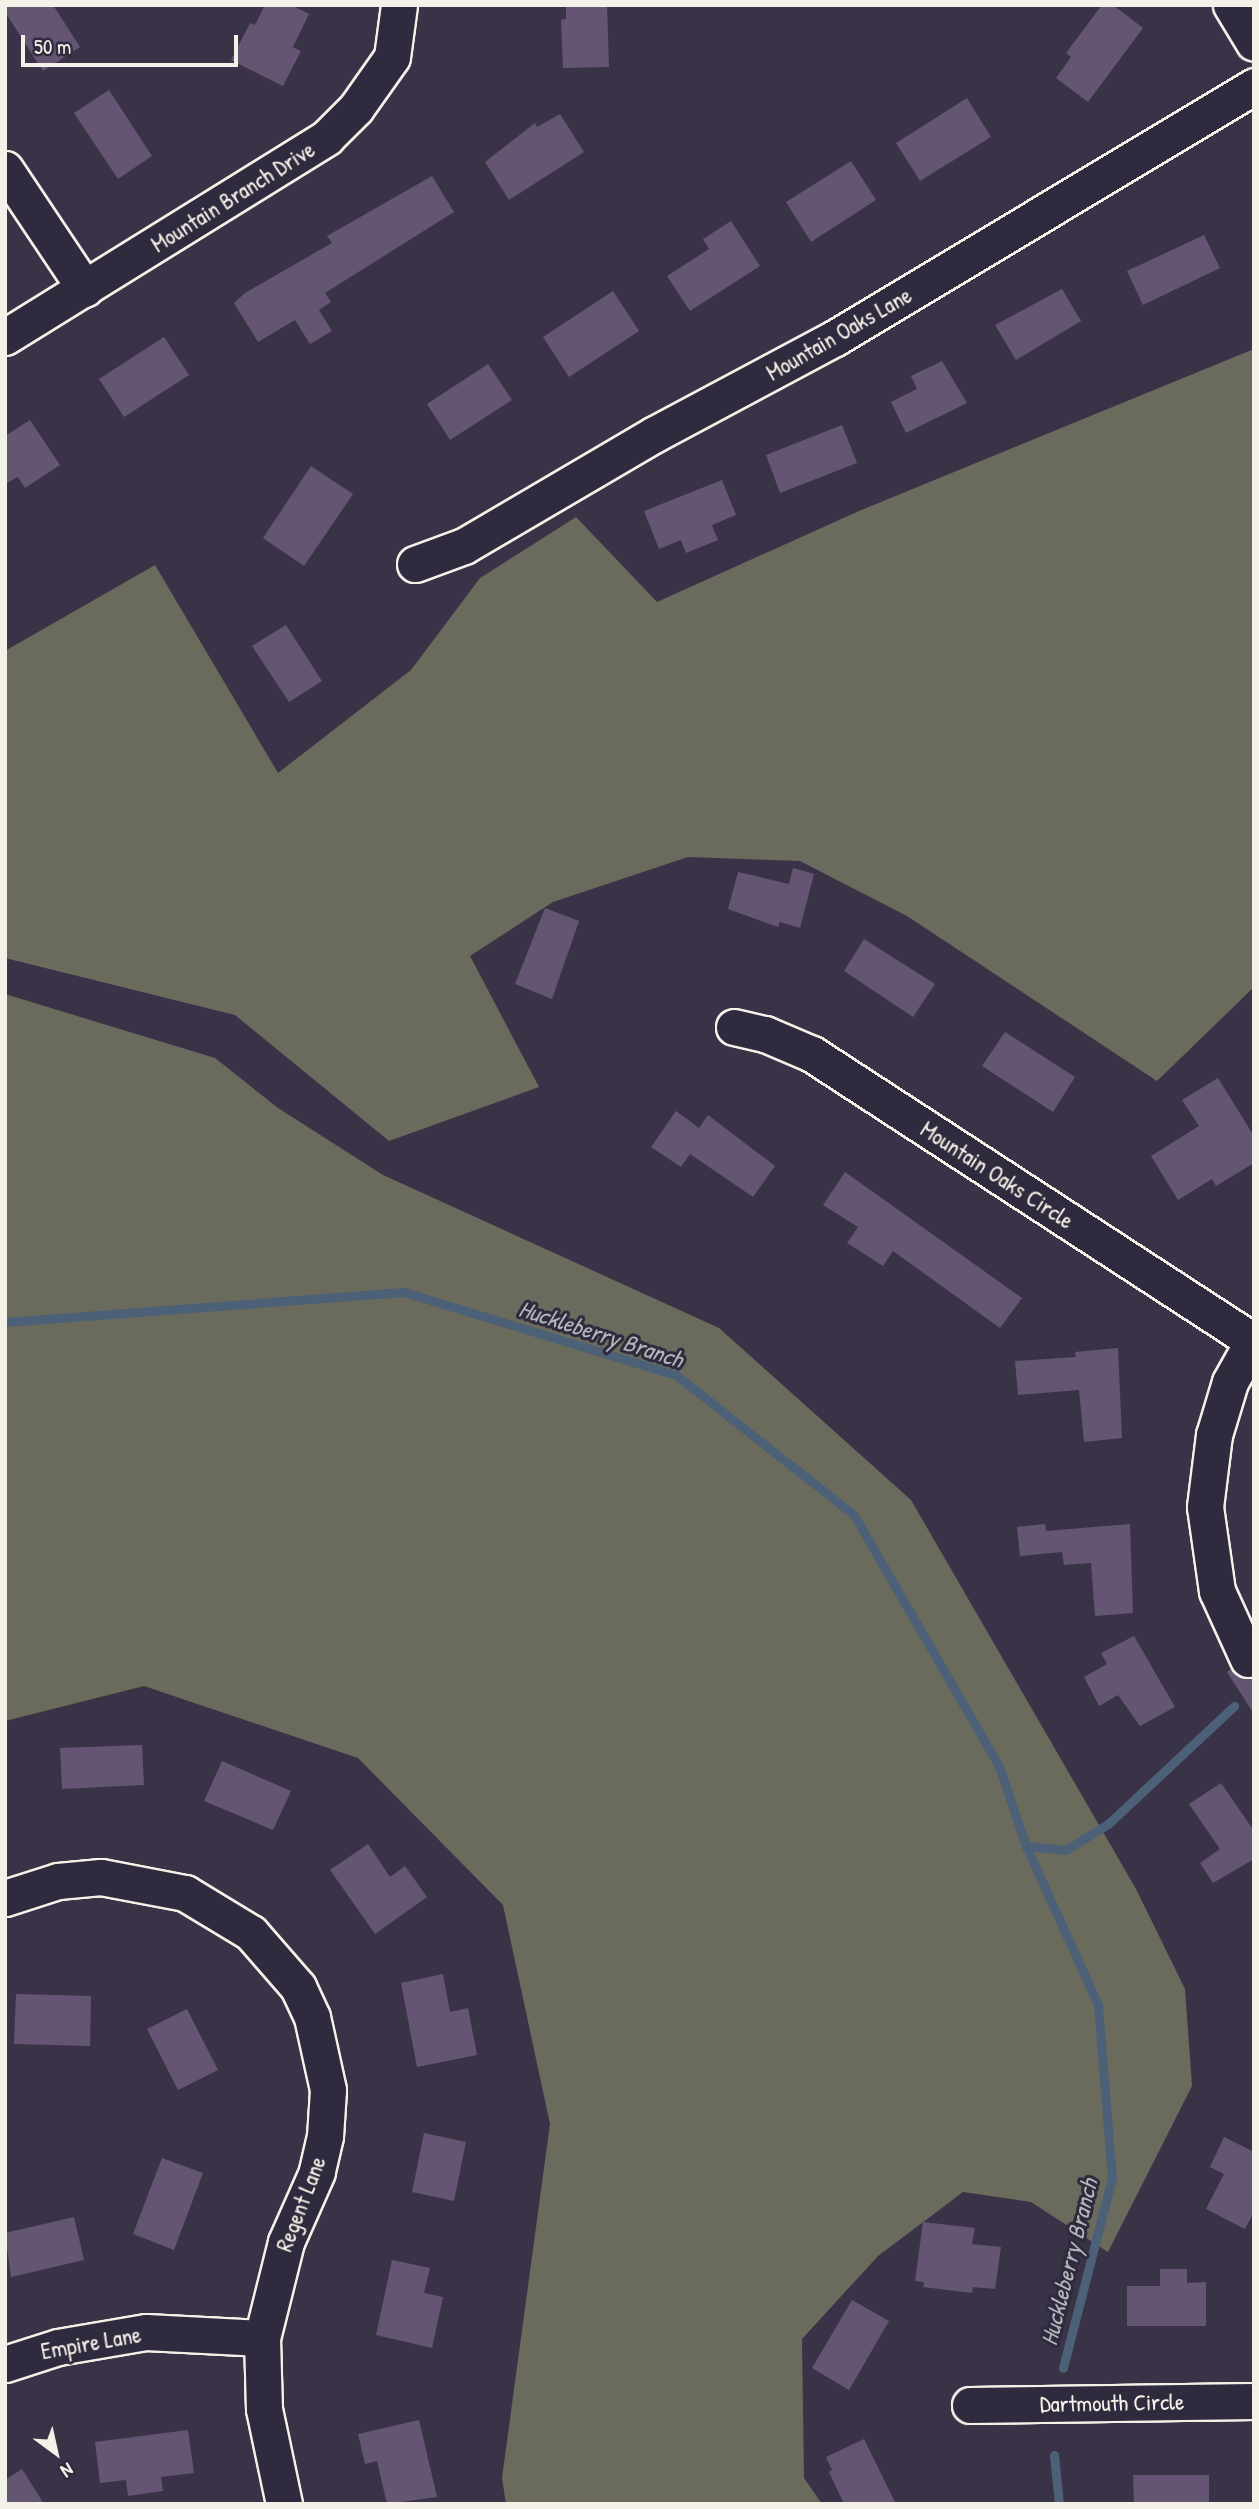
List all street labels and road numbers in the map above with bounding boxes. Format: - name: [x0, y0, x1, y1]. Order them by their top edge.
- street label: Mountain Branch Drive: [146, 136, 320, 258]
- street label: Mountain Oaks Lane: [762, 281, 916, 387]
- street label: Mountain Oaks Circle: [915, 1115, 1079, 1235]
- street label: Regent Lane: [270, 2153, 332, 2255]
- street label: Empire Lane: [39, 2321, 143, 2365]
- street label: Dartmouth Circle: [1040, 2388, 1184, 2418]

